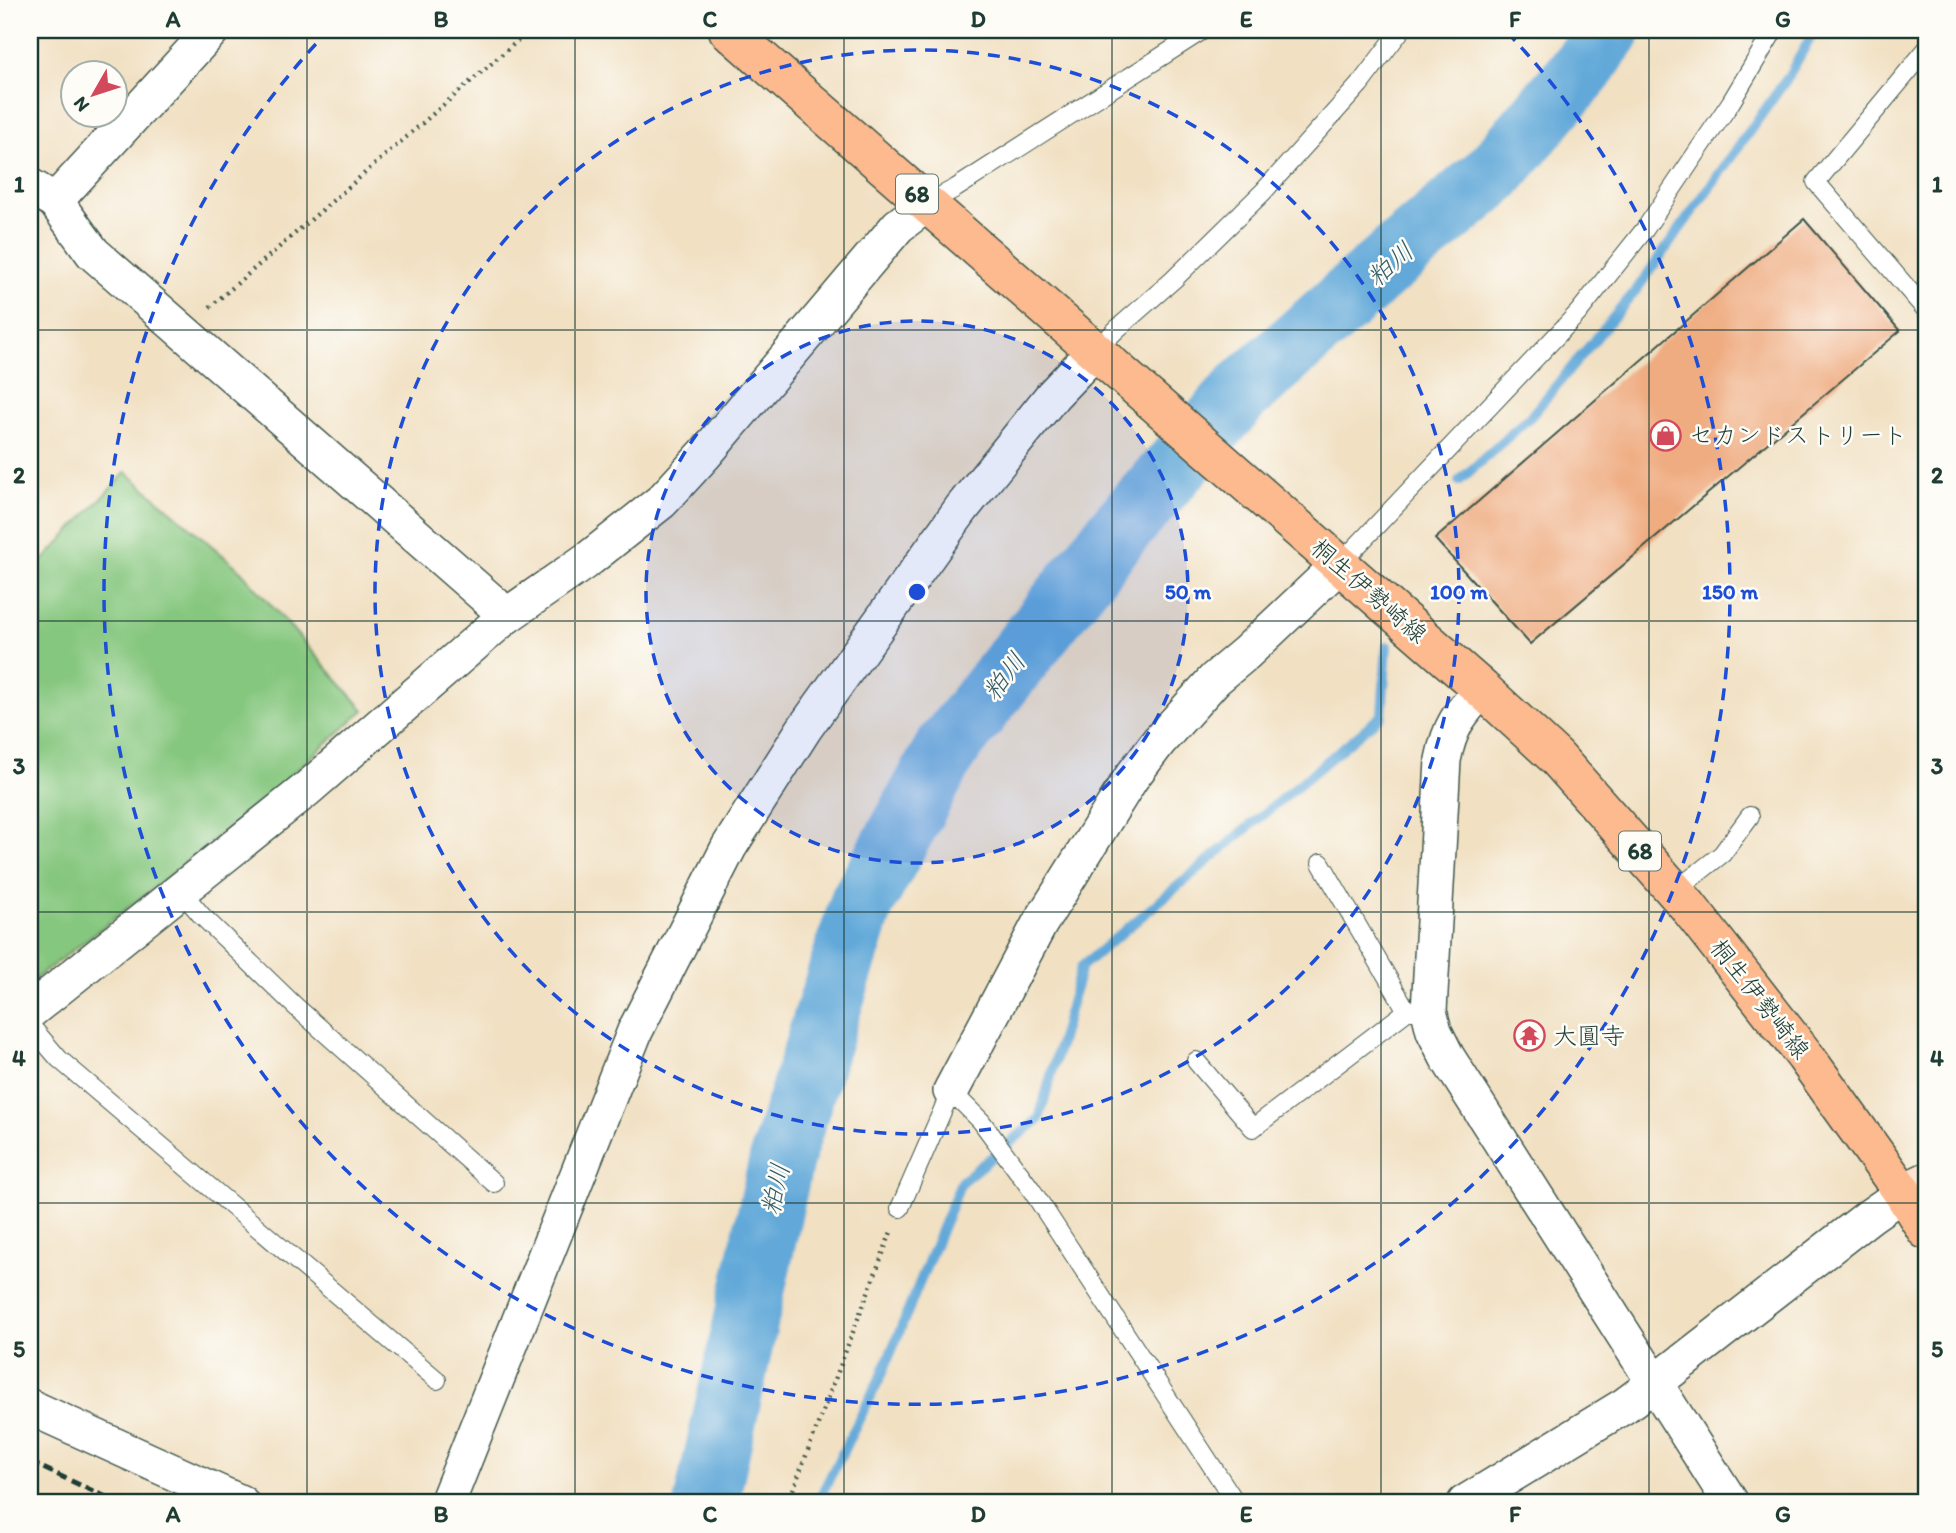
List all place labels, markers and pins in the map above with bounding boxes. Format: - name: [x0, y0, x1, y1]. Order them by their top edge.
- shop icon: セカンドストリート: [1649, 418, 1683, 452]
- place label: セカンドストリート: [1689, 420, 1907, 449]
- centre of rings: [905, 580, 929, 604]
- temple icon: 大圓寺: [1513, 1019, 1547, 1053]
- place label: 大圓寺: [1553, 1021, 1625, 1050]

